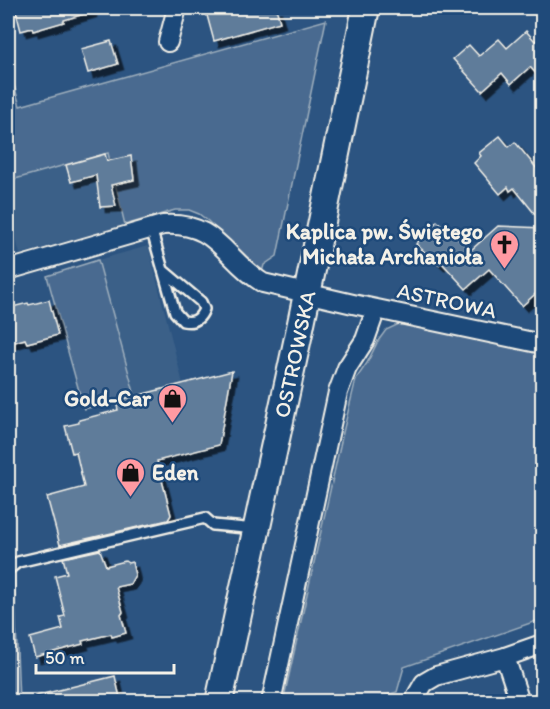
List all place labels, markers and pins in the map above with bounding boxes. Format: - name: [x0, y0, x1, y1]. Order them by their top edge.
- place label: Kaplica pw. Świętego Michała Archanioła: [286, 218, 484, 270]
- church icon: Kaplica pw. Świętego Michała Archanioła: [488, 228, 520, 270]
- shop icon: Gold-Car: [156, 382, 188, 424]
- place label: Gold-Car: [64, 385, 152, 412]
- shop icon: Eden: [115, 456, 147, 498]
- place label: Eden: [152, 459, 199, 486]

